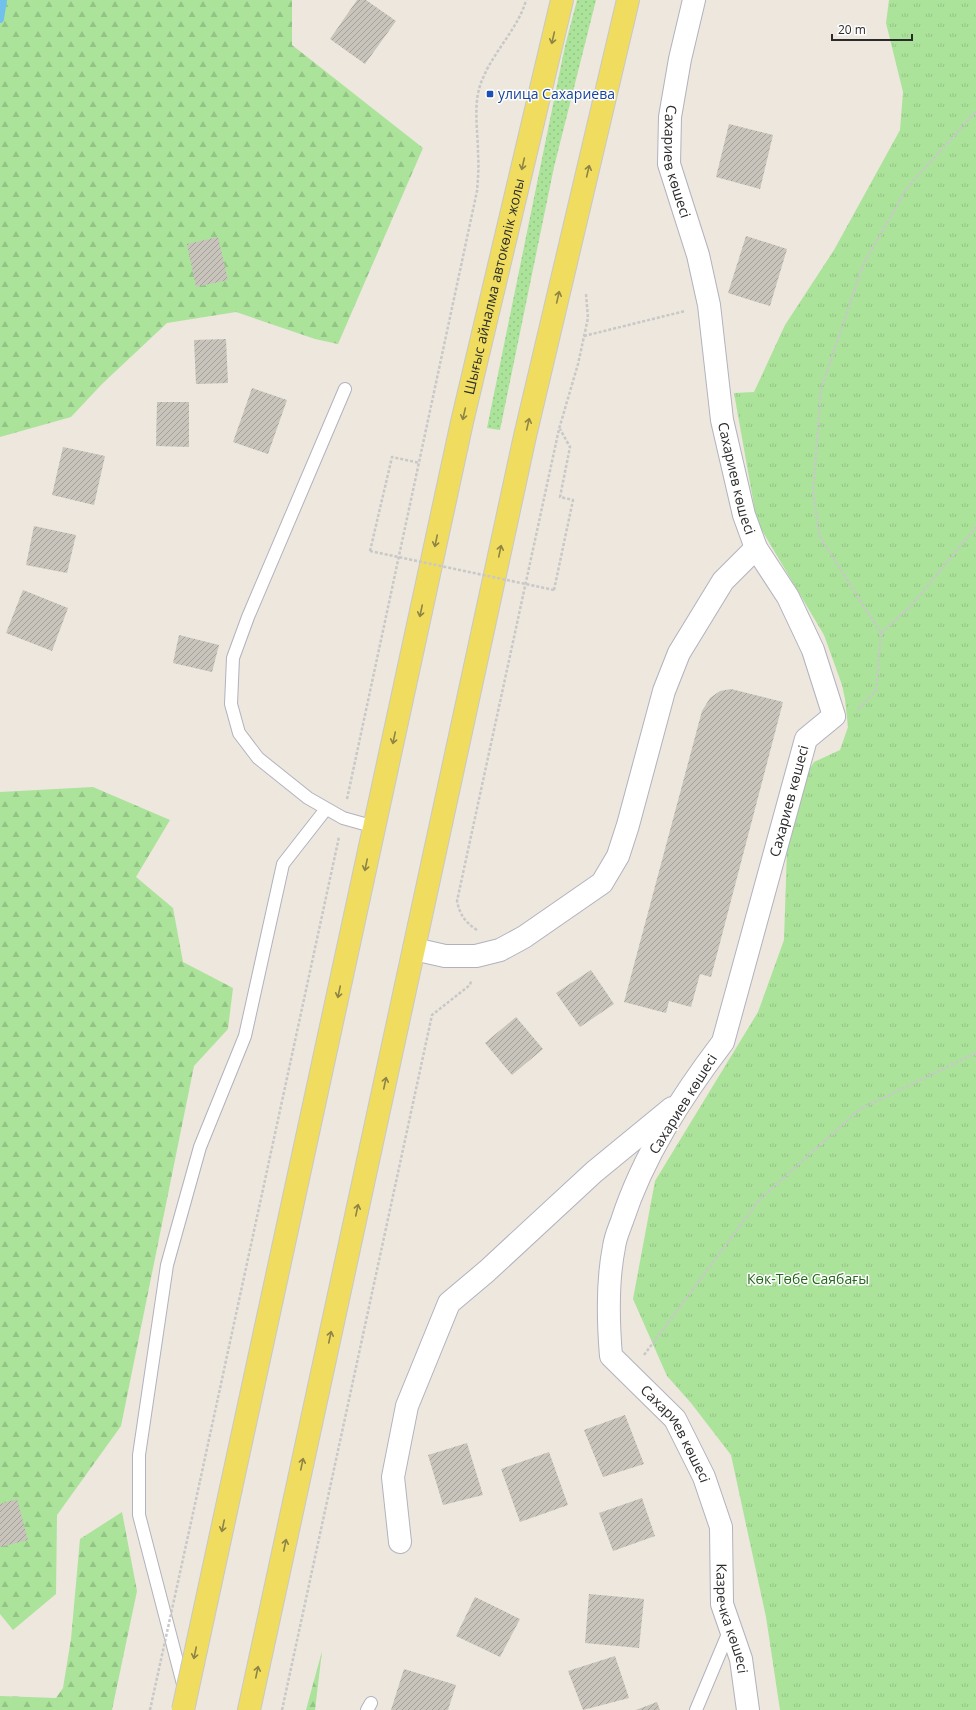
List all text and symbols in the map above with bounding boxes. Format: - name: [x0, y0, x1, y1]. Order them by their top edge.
- scale bar: [832, 16, 912, 42]
- text: 20 m: [838, 21, 866, 38]
- one-way arrow: [548, 31, 556, 44]
- place label: улица Сахариева: [498, 84, 615, 103]
- marker: улица Сахариева: [485, 89, 495, 99]
- street label: Сахариев көшесі: [660, 104, 696, 220]
- one-way arrow: [518, 158, 526, 171]
- one-way arrow: [584, 165, 592, 178]
- street label: Шығыс айналма автокөлік жолы: [459, 176, 528, 397]
- one-way arrow: [554, 291, 562, 304]
- one-way arrow: [460, 407, 467, 420]
- one-way arrow: [524, 418, 532, 431]
- street label: Сахариев көшесі: [714, 420, 760, 537]
- one-way arrow: [432, 534, 440, 547]
- one-way arrow: [497, 545, 505, 558]
- one-way arrow: [417, 604, 425, 617]
- one-way arrow: [389, 731, 397, 744]
- street label: Сахариев көшесі: [764, 743, 813, 859]
- one-way arrow: [362, 858, 370, 871]
- one-way arrow: [334, 985, 342, 998]
- street label: Сахариев көшесі: [644, 1050, 721, 1157]
- one-way arrow: [381, 1076, 389, 1089]
- one-way arrow: [354, 1204, 362, 1217]
- park label: Көк-Төбе Саябағы: [747, 1269, 869, 1288]
- one-way arrow: [326, 1331, 334, 1344]
- street label: Сахариев көшесі: [637, 1380, 715, 1485]
- one-way arrow: [299, 1458, 307, 1471]
- one-way arrow: [218, 1519, 226, 1532]
- one-way arrow: [281, 1539, 289, 1552]
- street label: Казречка көшесі: [712, 1563, 753, 1674]
- one-way arrow: [191, 1646, 199, 1659]
- one-way arrow: [254, 1666, 262, 1679]

